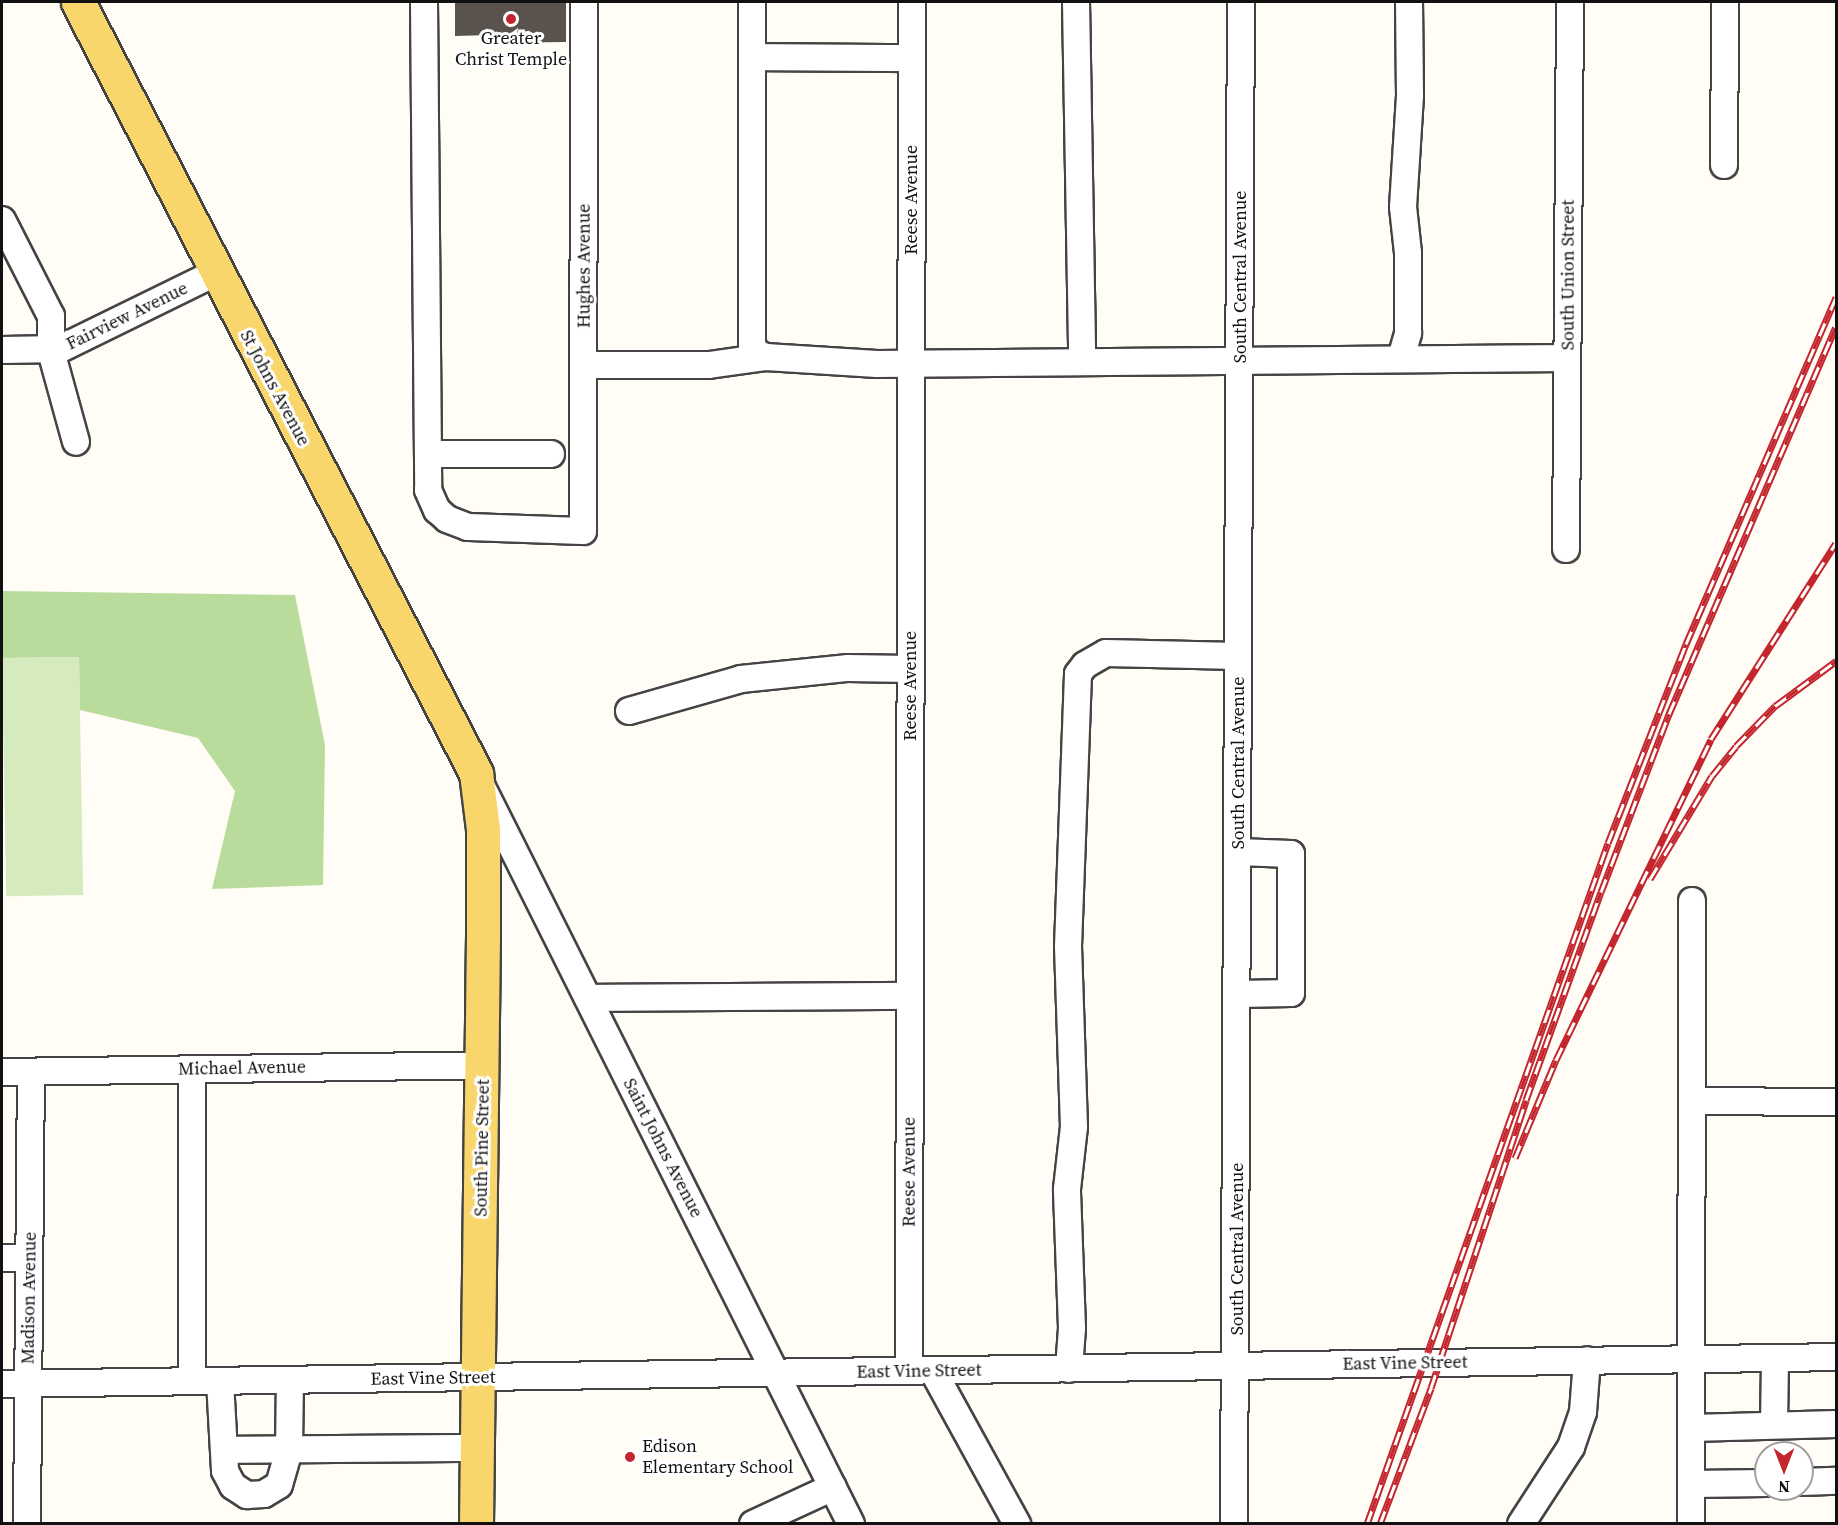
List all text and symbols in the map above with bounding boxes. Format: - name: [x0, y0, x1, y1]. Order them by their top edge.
- marker: Greater Christ Temple: [504, 12, 518, 26]
- place label: Greater Christ Temple: [455, 28, 567, 70]
- street label: Reese Avenue: [900, 145, 922, 255]
- street label: South Central Avenue: [1229, 191, 1251, 363]
- street label: South Union Street: [1557, 200, 1579, 350]
- street label: Hughes Avenue: [573, 204, 595, 328]
- street label: Fairview Avenue: [63, 277, 191, 355]
- street label: St Johns Avenue: [235, 326, 315, 450]
- street label: Reese Avenue: [899, 631, 921, 741]
- street label: South Central Avenue: [1227, 677, 1249, 849]
- street label: Michael Avenue: [178, 1056, 306, 1080]
- street label: Saint Johns Avenue: [619, 1075, 707, 1221]
- street label: South Pine Street: [470, 1079, 494, 1217]
- street label: Reese Avenue: [898, 1117, 920, 1227]
- street label: South Central Avenue: [1226, 1163, 1248, 1335]
- street label: Madison Avenue: [17, 1232, 41, 1364]
- street label: East Vine Street: [1342, 1351, 1468, 1375]
- street label: East Vine Street: [856, 1359, 982, 1383]
- street label: East Vine Street: [370, 1366, 496, 1390]
- place label: Edison Elementary School: [642, 1436, 793, 1478]
- north arrow: [1754, 1441, 1814, 1501]
- marker: Edison Elementary School: [623, 1450, 637, 1464]
- text: N: [1778, 1476, 1790, 1498]

